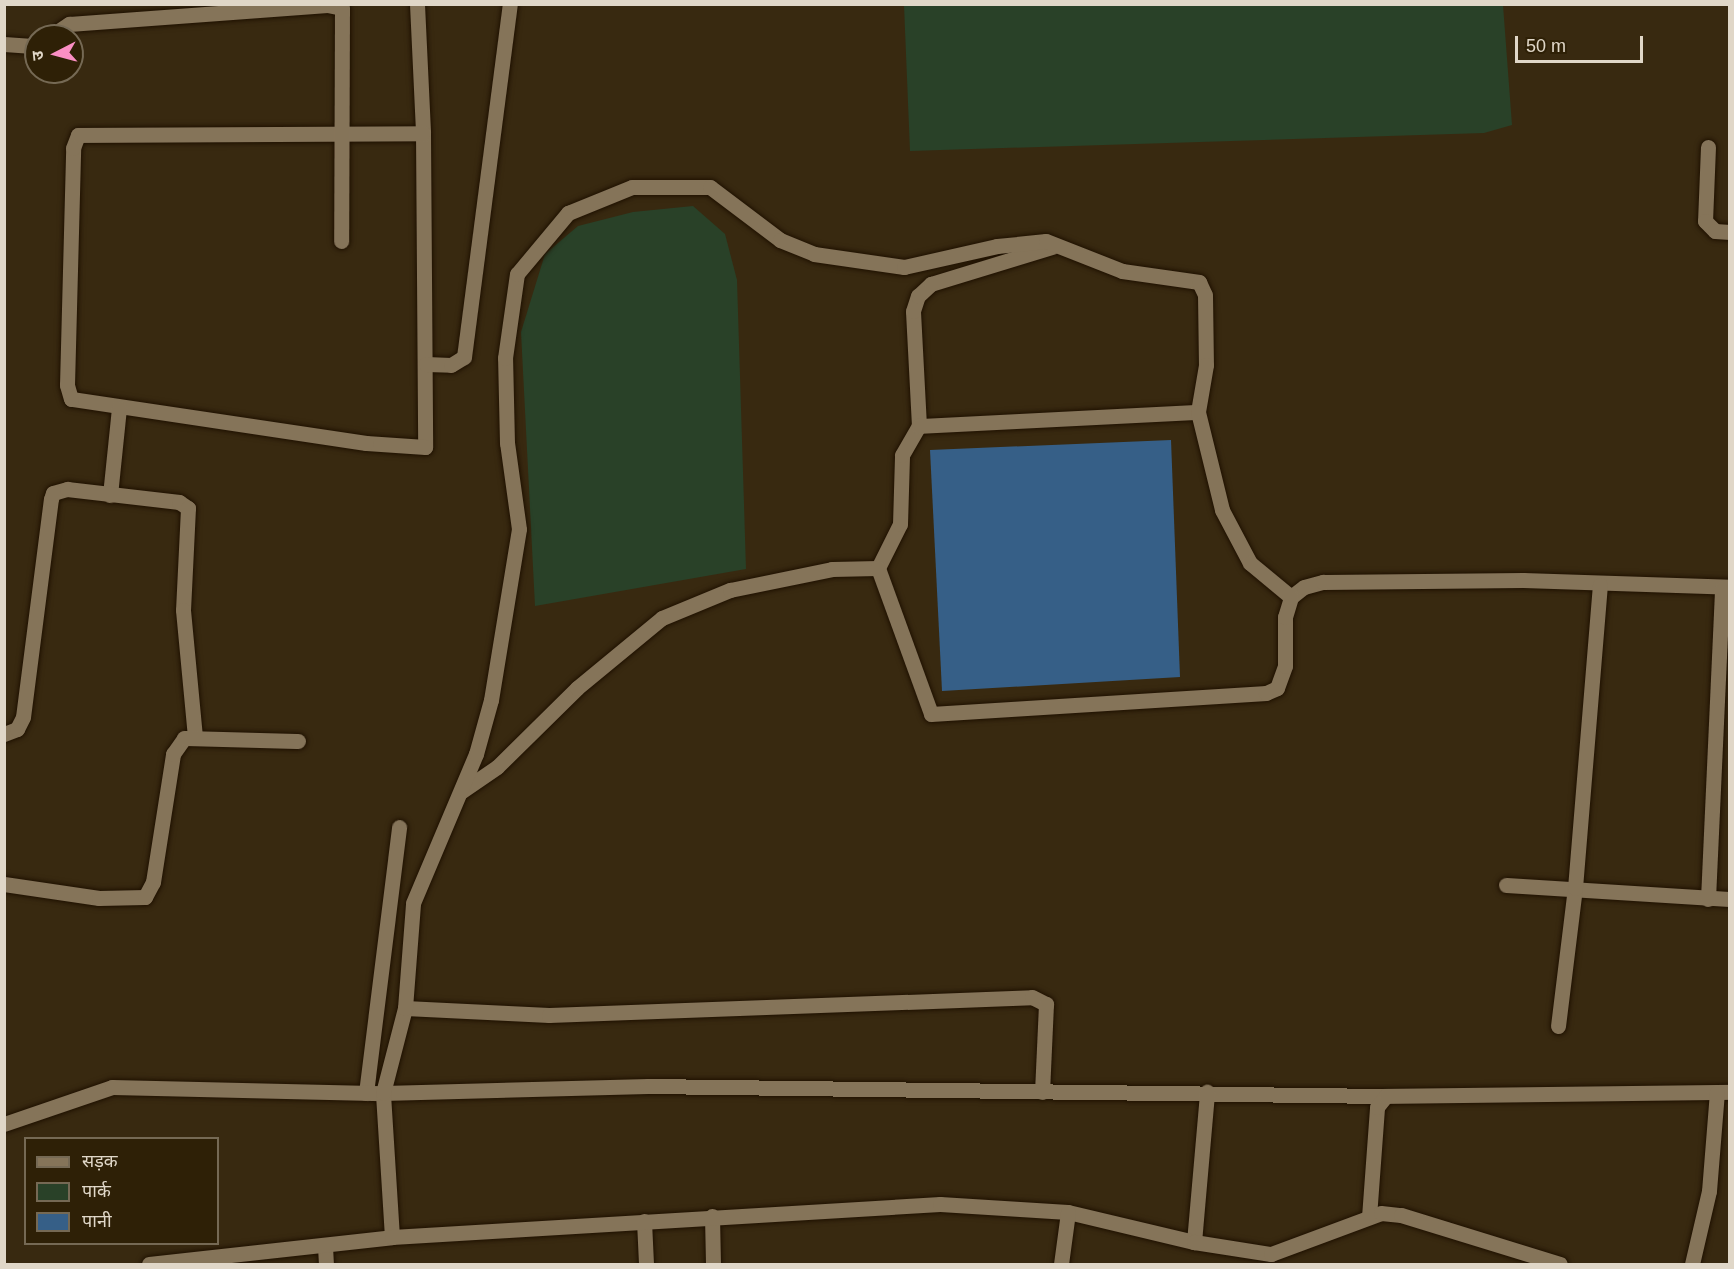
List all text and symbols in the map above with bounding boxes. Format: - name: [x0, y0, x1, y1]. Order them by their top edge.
- north arrow: [24, 24, 84, 84]
- scale bar: [1518, 24, 1646, 62]
- text: 50 m: [1526, 36, 1566, 56]
- text: उ: [29, 50, 47, 61]
- legend: [24, 1137, 219, 1245]
- text: सड़क: [82, 1151, 118, 1171]
- text: पार्क: [82, 1181, 111, 1201]
- text: पानी: [82, 1211, 112, 1231]

